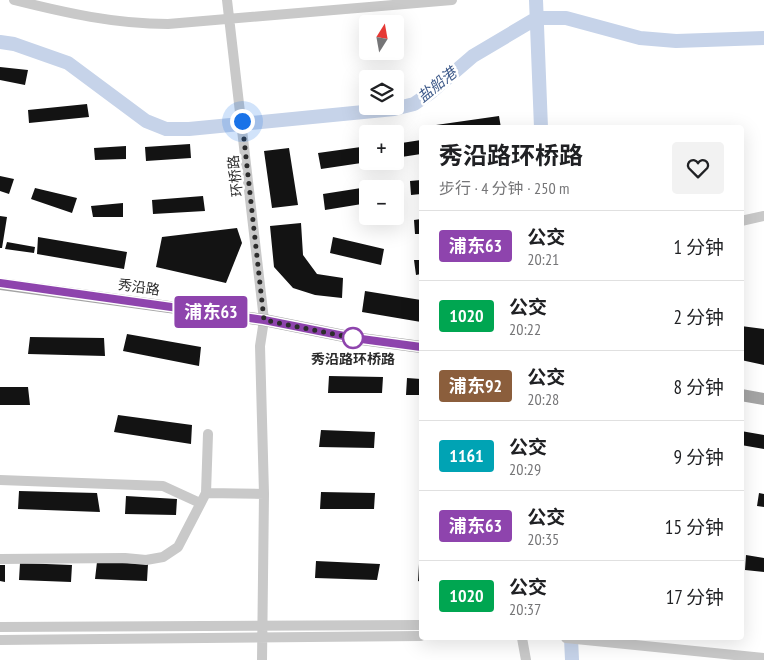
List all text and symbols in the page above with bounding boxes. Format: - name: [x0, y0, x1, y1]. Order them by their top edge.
- north arrow: [359, 15, 404, 60]
- map controls: [359, 15, 404, 225]
- water label: 盐船港: [413, 62, 462, 106]
- button: layers: [359, 70, 404, 115]
- your location: [230, 109, 255, 134]
- button: +: [359, 125, 404, 170]
- text: 秀沿路环桥路: [439, 140, 583, 171]
- button: heart: [672, 142, 724, 194]
- street label: 环桥路: [224, 154, 246, 198]
- text: 步行 · 4 分钟 · 250 m: [439, 178, 569, 198]
- button: −: [359, 180, 404, 225]
- text: 公交: [527, 225, 565, 249]
- text: 浦东63: [449, 234, 502, 257]
- text: 1 分钟: [673, 235, 724, 259]
- text: 20:21: [527, 249, 559, 269]
- street label: 秀沿路: [117, 275, 161, 299]
- text: 公交: [509, 295, 547, 319]
- line badge: 浦东63: [176, 296, 246, 328]
- text: 浦东63: [184, 300, 238, 323]
- text: 1020: [449, 304, 484, 327]
- text: 2 分钟: [673, 305, 724, 329]
- text: 20:22: [509, 319, 541, 339]
- marker: 秀沿路环桥路: [342, 327, 364, 349]
- place label: 秀沿路环桥路: [311, 350, 395, 368]
- text: 公交: [527, 365, 565, 389]
- text: 浦东92: [449, 374, 502, 397]
- text: 8 分钟: [673, 375, 724, 399]
- text: 20:28: [527, 389, 559, 409]
- text: 公交: [509, 435, 547, 459]
- text: 1161: [449, 444, 484, 467]
- text: 9 分钟: [673, 445, 724, 469]
- text: 20:29: [509, 459, 541, 479]
- text: 公交: [527, 505, 565, 529]
- text: 浦东63: [449, 514, 502, 537]
- text: 15 分钟: [665, 515, 724, 539]
- text: 20:35: [527, 529, 559, 549]
- text: 公交: [509, 575, 547, 599]
- text: 1020: [449, 584, 484, 607]
- text: 17 分钟: [666, 585, 724, 609]
- text: 20:37: [509, 599, 541, 619]

